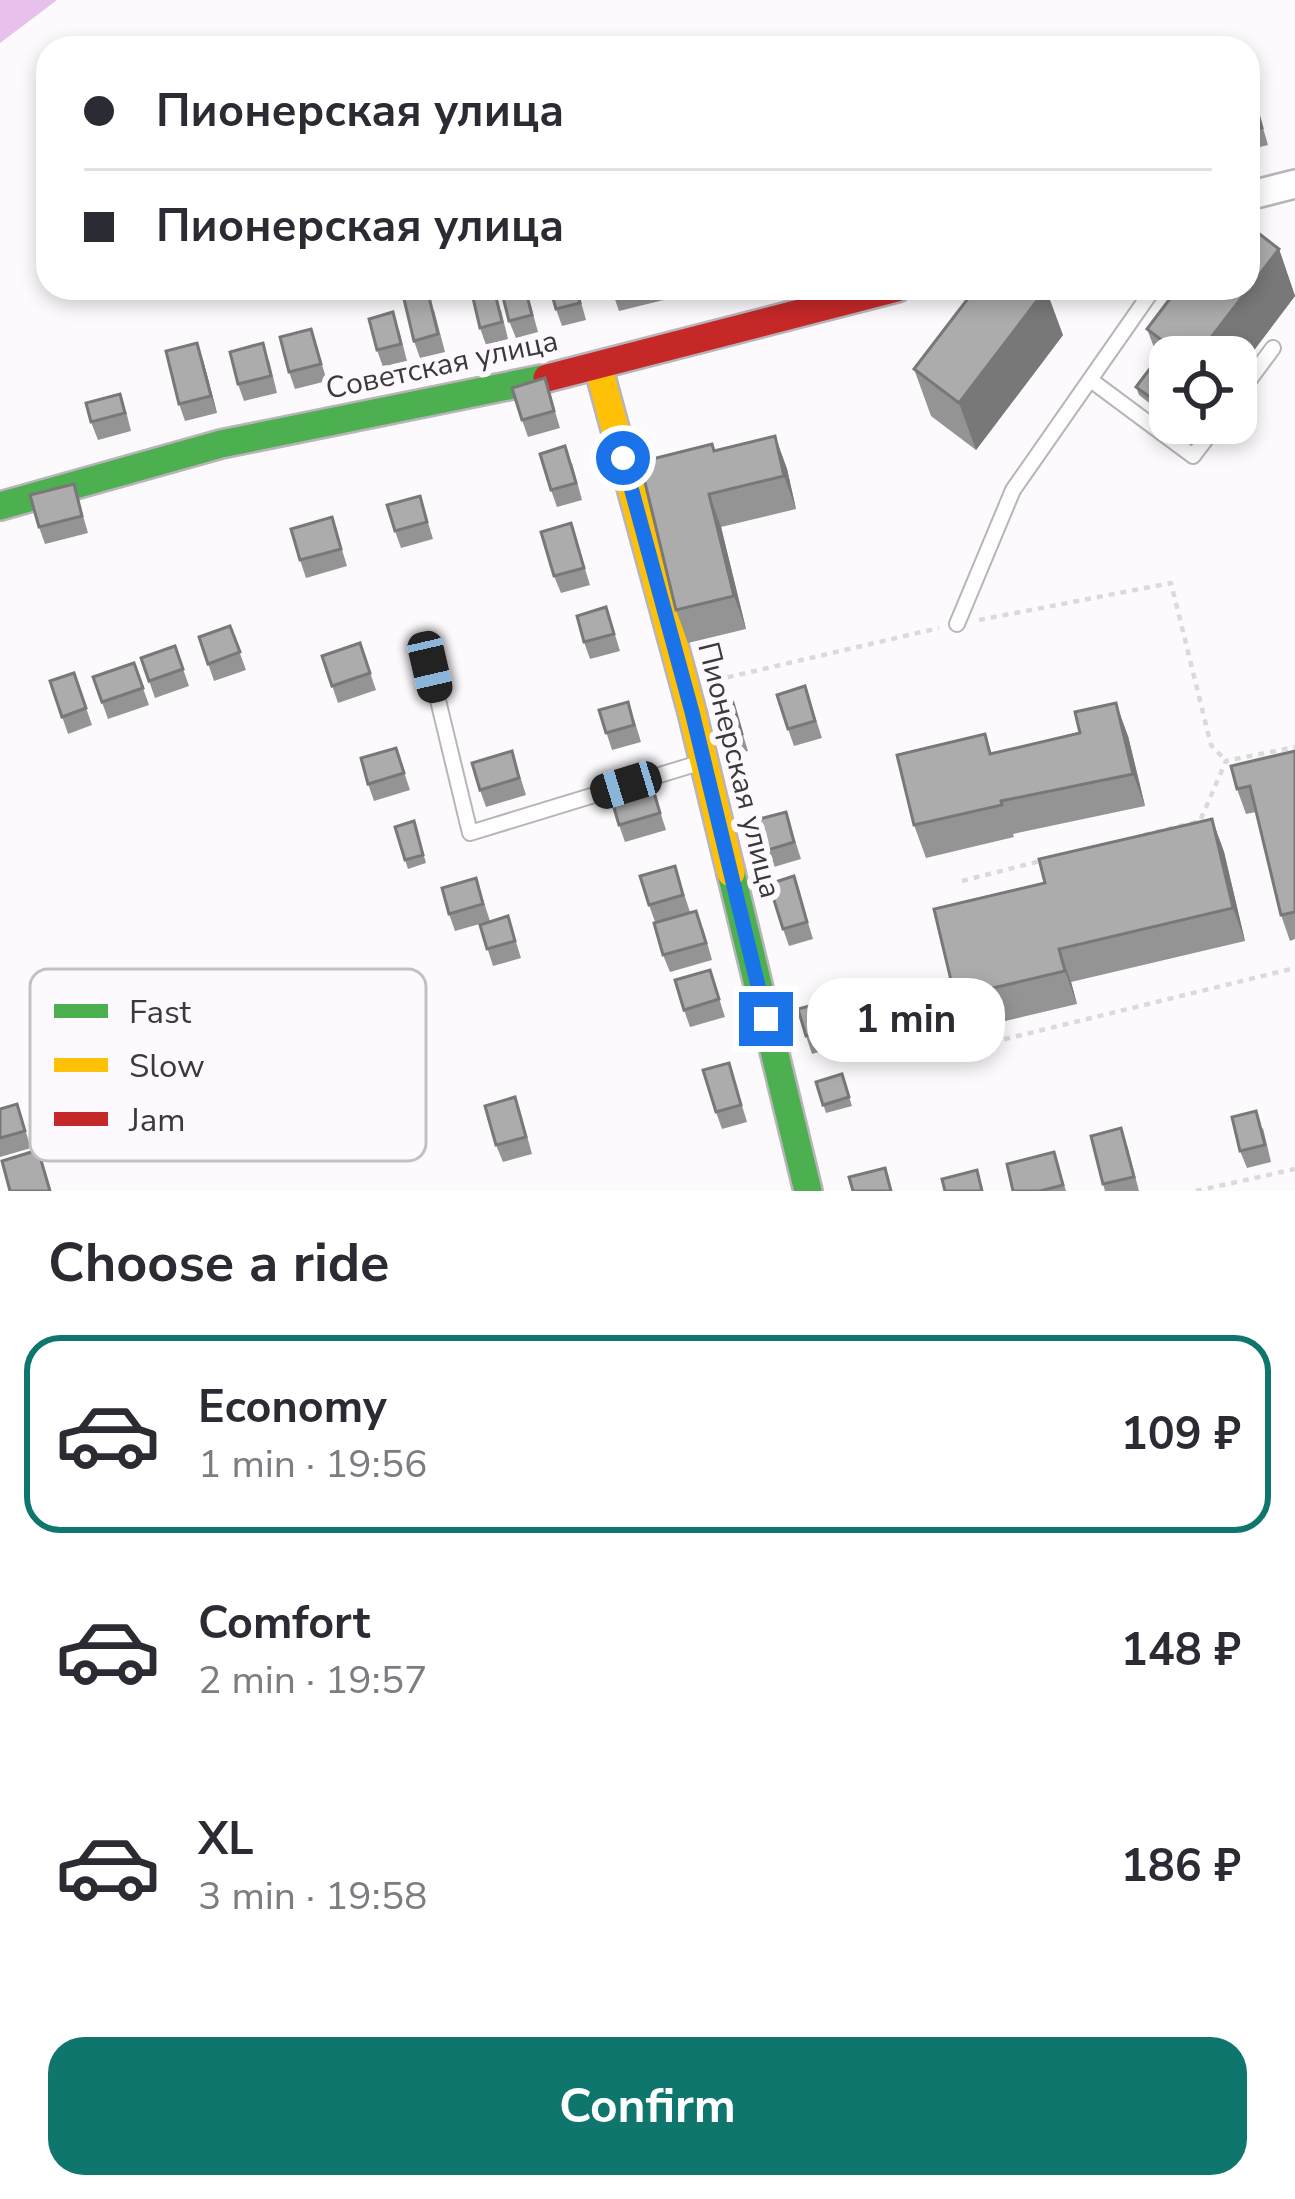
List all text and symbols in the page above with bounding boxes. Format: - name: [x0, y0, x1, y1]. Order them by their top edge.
- text: Пионерская улица: [156, 81, 564, 142]
- text: Пионерская улица: [156, 196, 564, 257]
- street label: Советская улица: [322, 320, 562, 410]
- map controls: [1149, 336, 1257, 444]
- button: locate: [1149, 336, 1257, 444]
- route start: [596, 431, 650, 485]
- car: [404, 628, 456, 706]
- street label: Пионерская улица: [687, 638, 791, 902]
- car: [586, 757, 666, 813]
- legend: [30, 969, 426, 1161]
- callout: 1 min: [808, 977, 1006, 1061]
- text: Fast: [129, 990, 192, 1035]
- route end: [739, 992, 793, 1046]
- text: 1 min: [856, 993, 956, 1046]
- text: Slow: [129, 1044, 205, 1089]
- text: Jam: [128, 1098, 185, 1143]
- text: Choose a ride: [48, 1226, 389, 1300]
- text: Economy: [198, 1377, 387, 1438]
- icon: car: [54, 1380, 162, 1488]
- text: 109 ₽: [1121, 1404, 1241, 1465]
- text: 1 min · 19:56: [198, 1438, 427, 1491]
- text: Comfort: [198, 1593, 370, 1654]
- icon: car: [54, 1596, 162, 1704]
- text: 148 ₽: [1121, 1620, 1241, 1681]
- text: 2 min · 19:57: [198, 1654, 427, 1707]
- text: XL: [198, 1809, 254, 1870]
- icon: car: [54, 1812, 162, 1920]
- text: 186 ₽: [1121, 1836, 1241, 1897]
- text: 3 min · 19:58: [198, 1870, 427, 1923]
- button: Confirm: [48, 2037, 1247, 2175]

